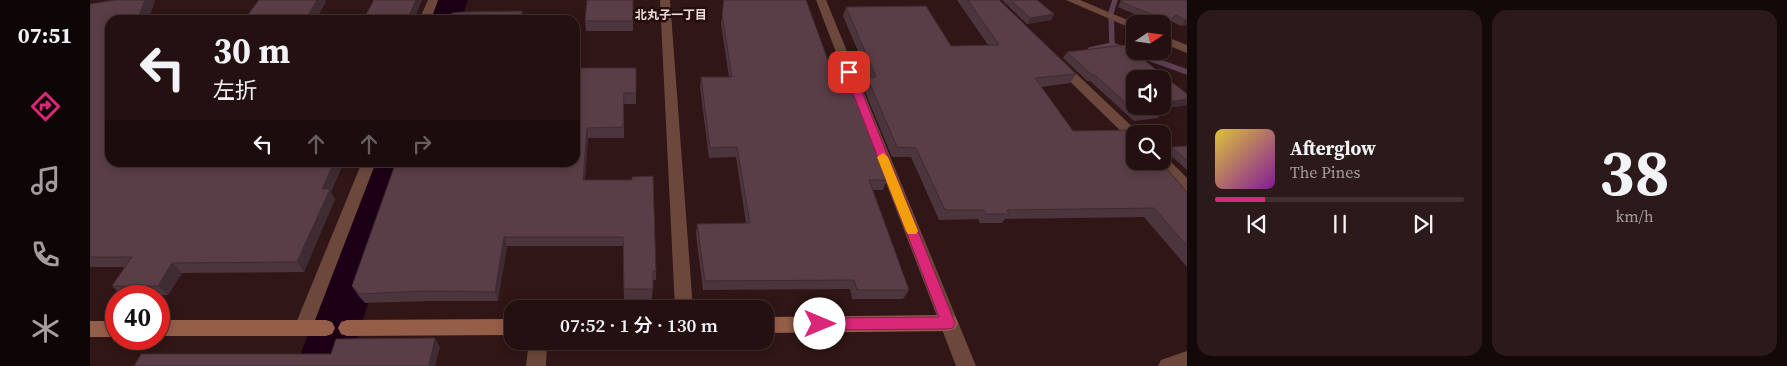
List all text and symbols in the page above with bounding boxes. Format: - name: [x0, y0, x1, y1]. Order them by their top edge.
- district label: 北丸子一丁目: [635, 7, 707, 23]
- north arrow: [1126, 15, 1171, 60]
- map controls: [1126, 15, 1171, 170]
- text: 07:51: [18, 20, 72, 50]
- text: 30 m: [213, 27, 290, 75]
- icon: left: [130, 35, 195, 100]
- pin: [828, 51, 870, 93]
- icon: arrive: [835, 58, 863, 86]
- button: sound: [1126, 70, 1171, 115]
- text: 左折: [213, 75, 257, 105]
- icon: directions: [28, 89, 63, 124]
- button: search: [1126, 125, 1171, 170]
- text: 38: [1599, 128, 1670, 217]
- icon: left: [249, 130, 277, 158]
- icon: ahead: [302, 130, 330, 158]
- icon: ahead: [355, 130, 383, 158]
- icon: right: [408, 130, 436, 158]
- text: Afterglow: [1290, 135, 1376, 161]
- text: The Pines: [1290, 161, 1360, 183]
- icon: music: [28, 163, 63, 198]
- text: km/h: [1615, 205, 1654, 227]
- icon: previous: [1243, 210, 1271, 238]
- icon: pause: [1326, 210, 1354, 238]
- icon: next: [1409, 210, 1437, 238]
- icon: phone: [28, 237, 63, 272]
- speed limit sign: 40: [105, 285, 170, 350]
- position arrow: [793, 297, 845, 349]
- icon: climate: [28, 311, 63, 346]
- text: 07:52 · 1 分 · 130 m: [560, 312, 718, 338]

